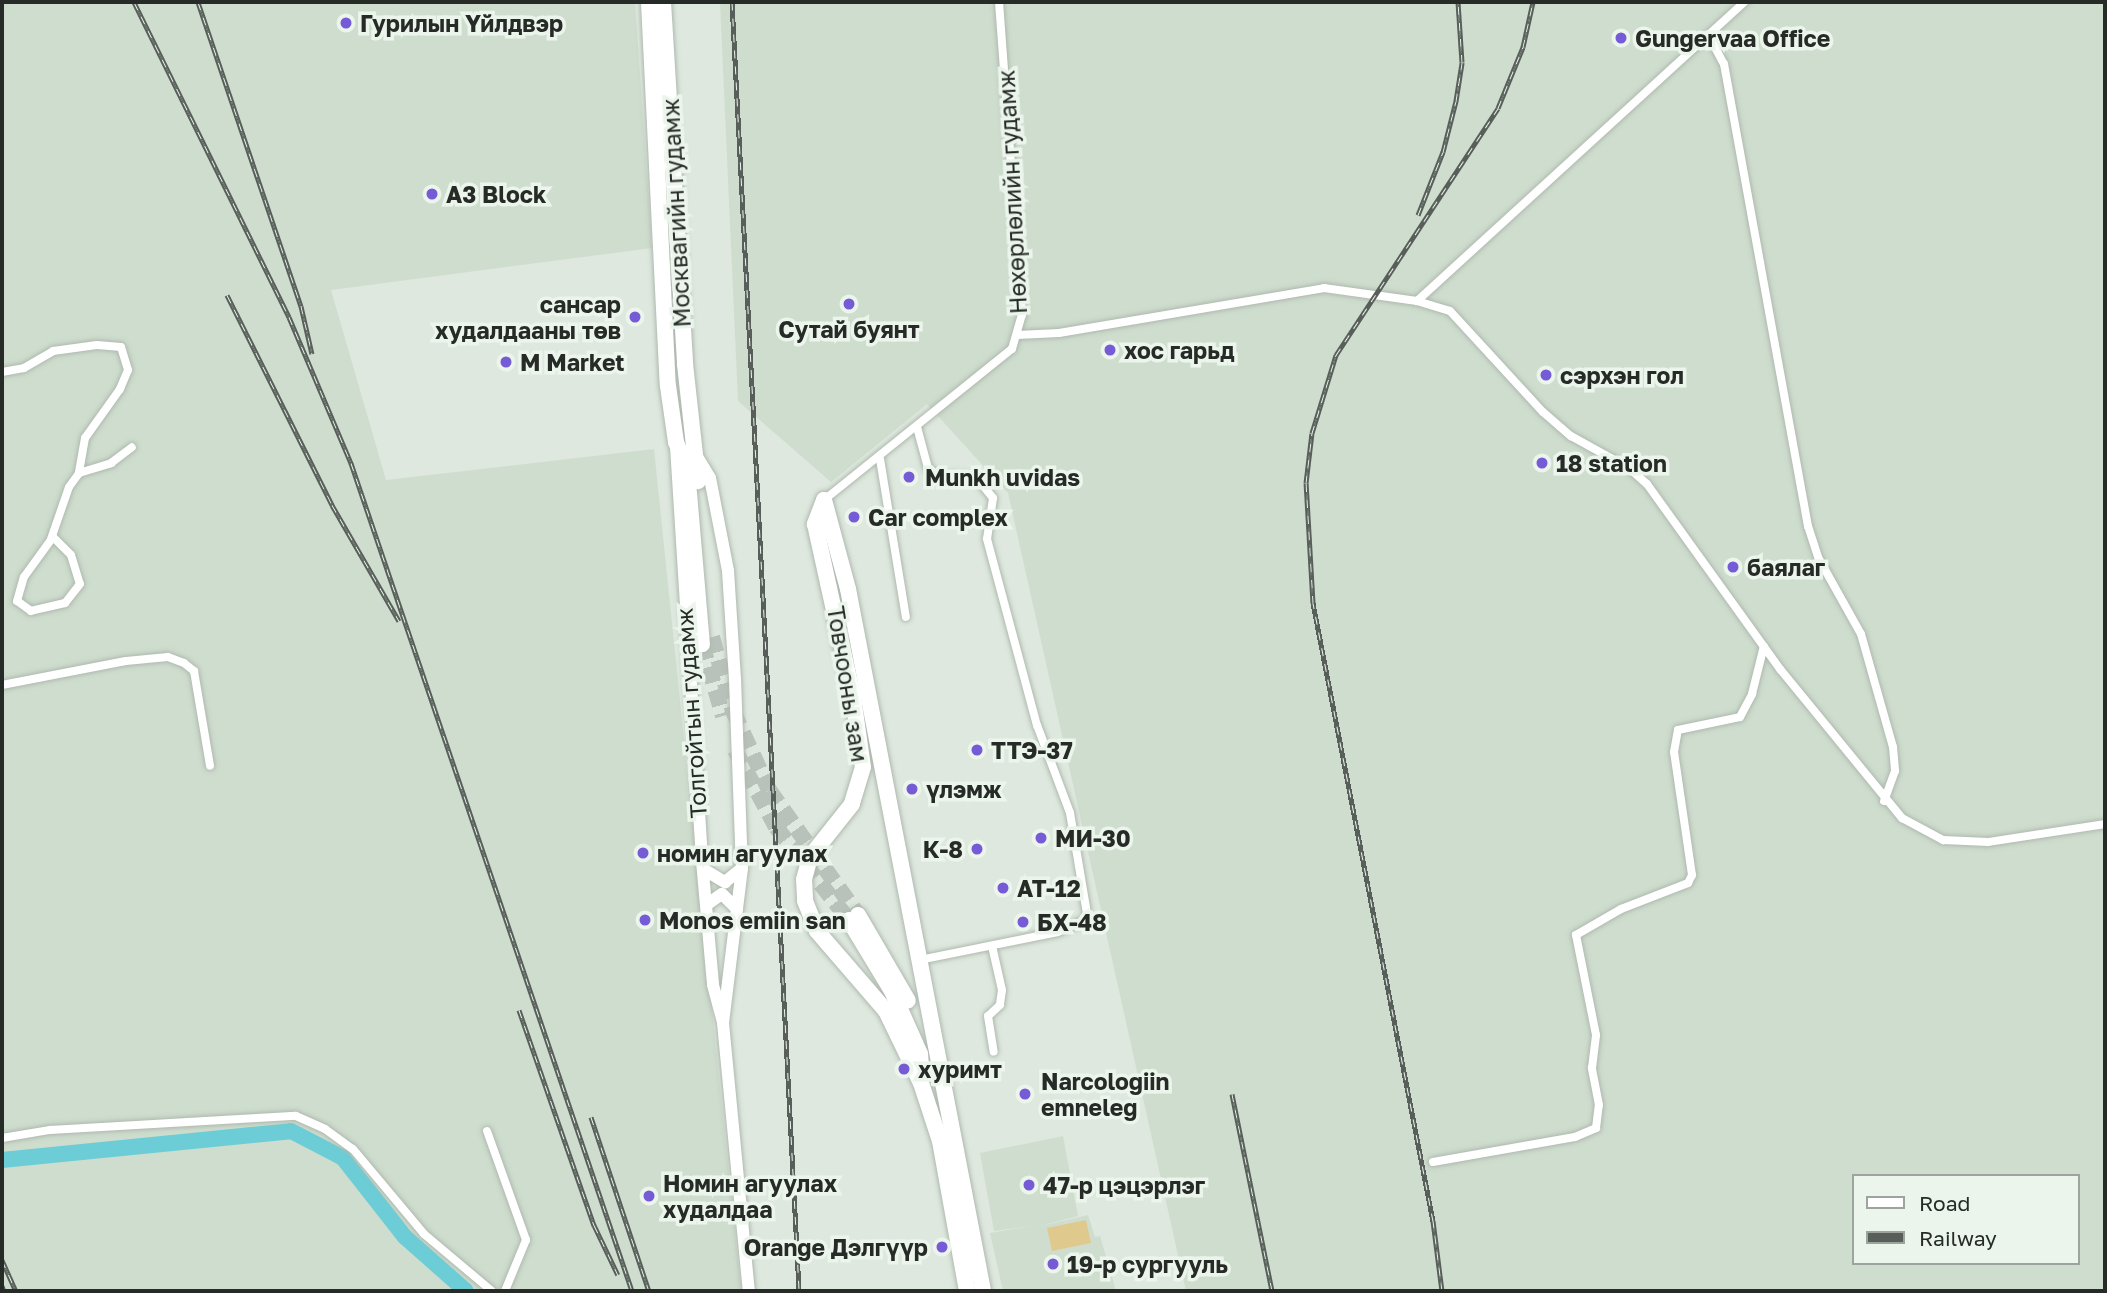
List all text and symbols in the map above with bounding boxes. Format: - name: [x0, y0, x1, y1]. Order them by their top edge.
- place label: Гурилын Үйлдвэр: [360, 9, 563, 37]
- marker: Гурилын Үйлдвэр: [338, 15, 354, 31]
- place label: Gungervaa Office: [1635, 24, 1830, 52]
- marker: Gungervaa Office: [1613, 30, 1629, 46]
- street label: Нөхөрлөлийн гудамж: [992, 69, 1032, 315]
- street label: Москвагийн гудамж: [656, 98, 696, 328]
- place label: A3 Block: [446, 180, 546, 208]
- marker: A3 Block: [424, 186, 440, 202]
- place label: сансар худалдааны төв: [435, 290, 621, 344]
- marker: Сутай буянт: [841, 296, 857, 312]
- marker: сансар худалдааны төв: [627, 309, 643, 325]
- place label: Сутай буянт: [778, 315, 920, 343]
- place label: хос гарьд: [1124, 336, 1235, 364]
- marker: хос гарьд: [1102, 342, 1118, 358]
- place label: М Market: [520, 348, 625, 376]
- marker: М Market: [498, 354, 514, 370]
- place label: сэрхэн гол: [1560, 361, 1684, 389]
- marker: сэрхэн гол: [1538, 367, 1554, 383]
- place label: 18 station: [1556, 449, 1667, 477]
- marker: 18 station: [1534, 455, 1550, 471]
- place label: Munkh uvidas: [925, 463, 1080, 491]
- marker: Munkh uvidas: [899, 467, 919, 487]
- place label: Car complex: [868, 503, 1008, 531]
- marker: Car complex: [846, 509, 862, 525]
- place label: баялаг: [1747, 553, 1825, 581]
- marker: баялаг: [1725, 559, 1741, 575]
- street label: Товчооны зам: [822, 604, 874, 764]
- street label: Толгойтын гудамж: [670, 607, 712, 819]
- place label: ТТЭ-37: [991, 736, 1073, 764]
- marker: ТТЭ-37: [969, 742, 985, 758]
- place label: үлэмж: [926, 775, 1002, 803]
- marker: үлэмж: [904, 781, 920, 797]
- place label: МИ-30: [1055, 824, 1131, 852]
- marker: МИ-30: [1033, 830, 1049, 846]
- place label: К-8: [923, 835, 963, 863]
- place label: номин агуулах: [657, 839, 828, 867]
- marker: К-8: [969, 841, 985, 857]
- marker: номин агуулах: [635, 845, 651, 861]
- place label: АТ-12: [1017, 874, 1081, 902]
- marker: АТ-12: [995, 880, 1011, 896]
- place label: Monos emiin san: [659, 906, 846, 934]
- place label: БХ-48: [1037, 908, 1107, 936]
- marker: Monos emiin san: [637, 912, 653, 928]
- marker: БХ-48: [1015, 914, 1031, 930]
- place label: хуримт: [918, 1055, 1002, 1083]
- marker: хуримт: [896, 1061, 912, 1077]
- place label: Narcologiin emneleg: [1041, 1067, 1170, 1121]
- marker: Narcologiin emneleg: [1015, 1084, 1035, 1104]
- place label: Номин агуулах худалдаа: [663, 1169, 837, 1223]
- place label: 47-р цэцэрлэг: [1043, 1171, 1205, 1199]
- legend: [1852, 1174, 2079, 1265]
- marker: 47-р цэцэрлэг: [1021, 1177, 1037, 1193]
- marker: Номин агуулах худалдаа: [641, 1188, 657, 1204]
- text: Road: [1919, 1190, 1970, 1216]
- text: Railway: [1919, 1225, 1997, 1251]
- place label: Orange Дэлгүүр: [744, 1233, 928, 1261]
- marker: Orange Дэлгүүр: [934, 1239, 950, 1255]
- place label: 19-р сургууль: [1067, 1250, 1228, 1278]
- marker: 19-р сургууль: [1045, 1256, 1061, 1272]

